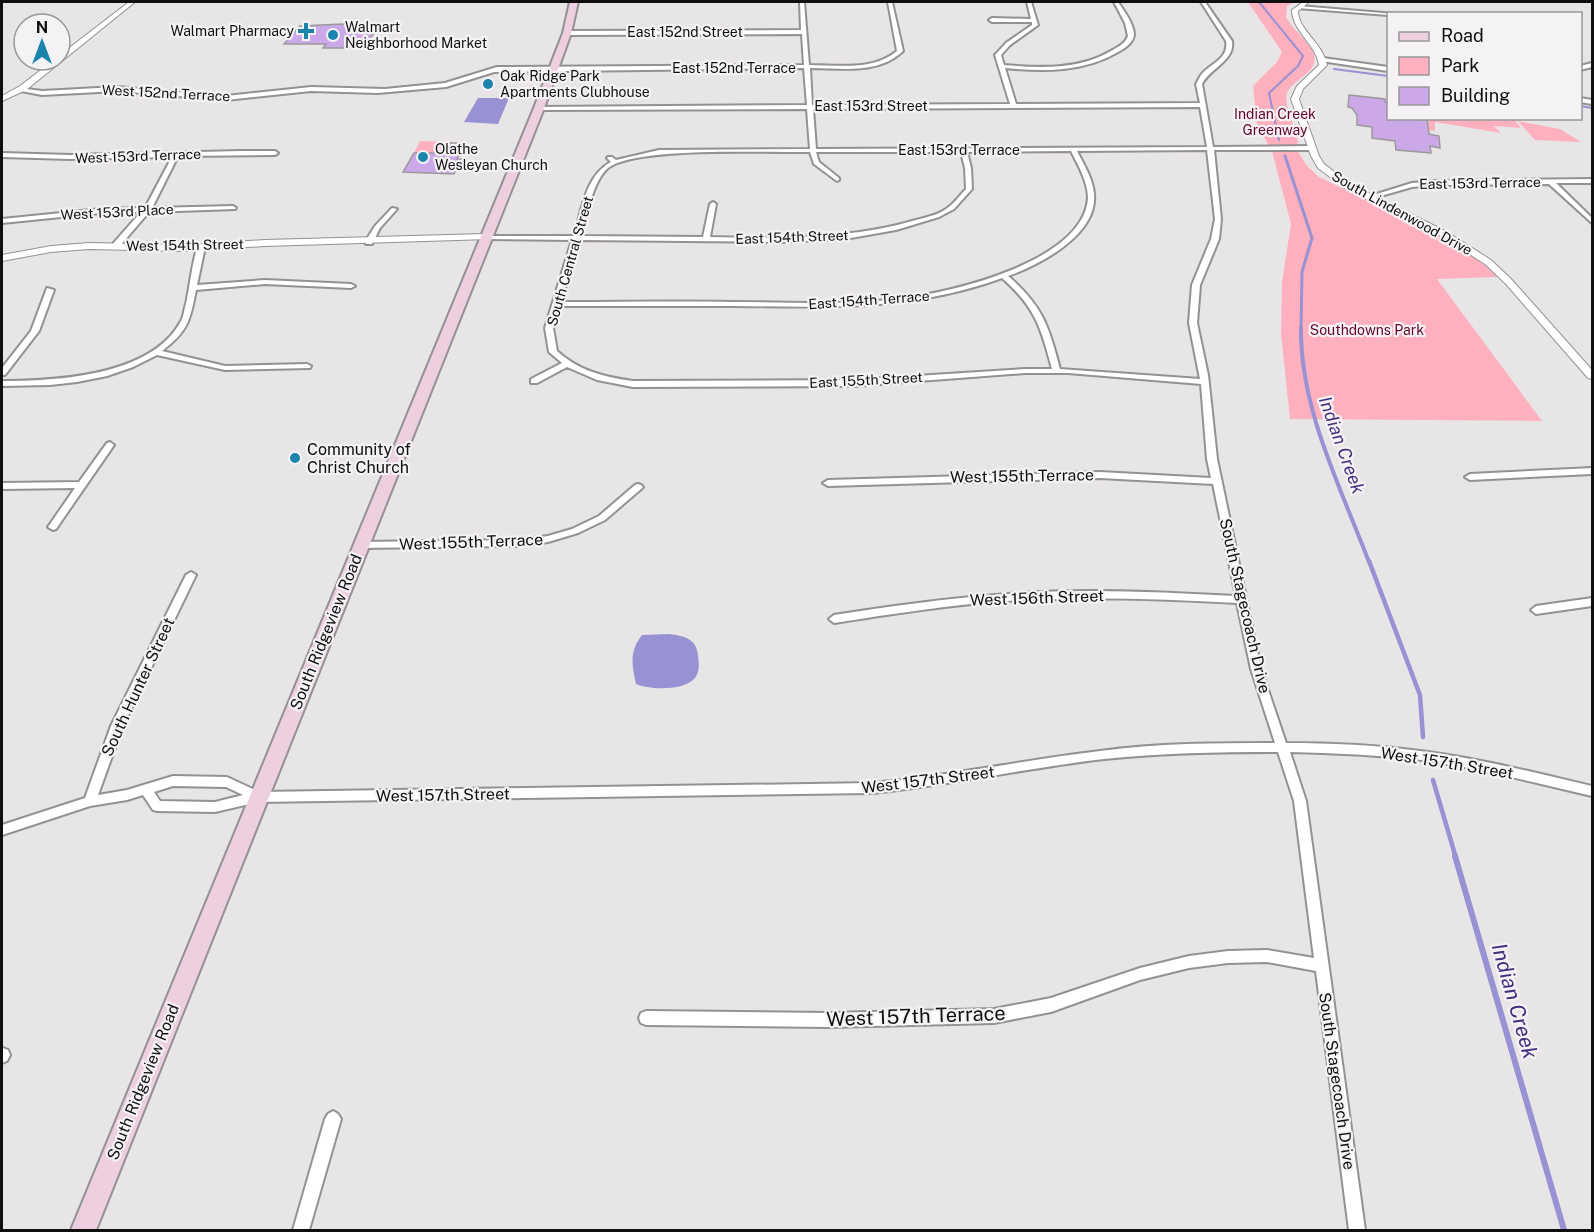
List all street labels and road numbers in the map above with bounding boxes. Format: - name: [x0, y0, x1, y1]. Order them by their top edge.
- street label: East 152nd Street: [627, 24, 743, 40]
- street label: East 152nd Terrace: [672, 60, 796, 76]
- street label: West 152nd Terrace: [101, 82, 231, 104]
- street label: East 153rd Street: [814, 98, 928, 114]
- street label: East 153rd Terrace: [898, 142, 1020, 158]
- street label: West 153rd Terrace: [75, 146, 201, 166]
- street label: South Lindenwood Drive: [1329, 168, 1475, 258]
- street label: East 153rd Terrace: [1419, 174, 1541, 192]
- street label: South Central Street: [544, 194, 596, 328]
- street label: West 153rd Place: [60, 201, 174, 223]
- street label: East 154th Street: [735, 227, 849, 247]
- street label: West 154th Street: [126, 236, 244, 254]
- street label: East 154th Terrace: [808, 288, 930, 312]
- street label: East 155th Street: [809, 369, 923, 391]
- street label: West 155th Terrace: [950, 465, 1094, 487]
- street label: South Stagecoach Drive: [1216, 517, 1274, 695]
- street label: West 155th Terrace: [399, 530, 543, 554]
- street label: South Ridgeview Road: [286, 551, 366, 713]
- street label: West 156th Street: [970, 586, 1104, 610]
- street label: South Hunter Street: [98, 615, 178, 759]
- street label: West 157th Street: [1379, 743, 1515, 783]
- street label: West 157th Street: [860, 762, 996, 798]
- street label: West 157th Street: [376, 784, 510, 806]
- street label: South Stagecoach Drive: [1315, 991, 1359, 1171]
- street label: South Ridgeview Road: [103, 1001, 183, 1163]
- street label: West 157th Terrace: [826, 1001, 1006, 1031]

